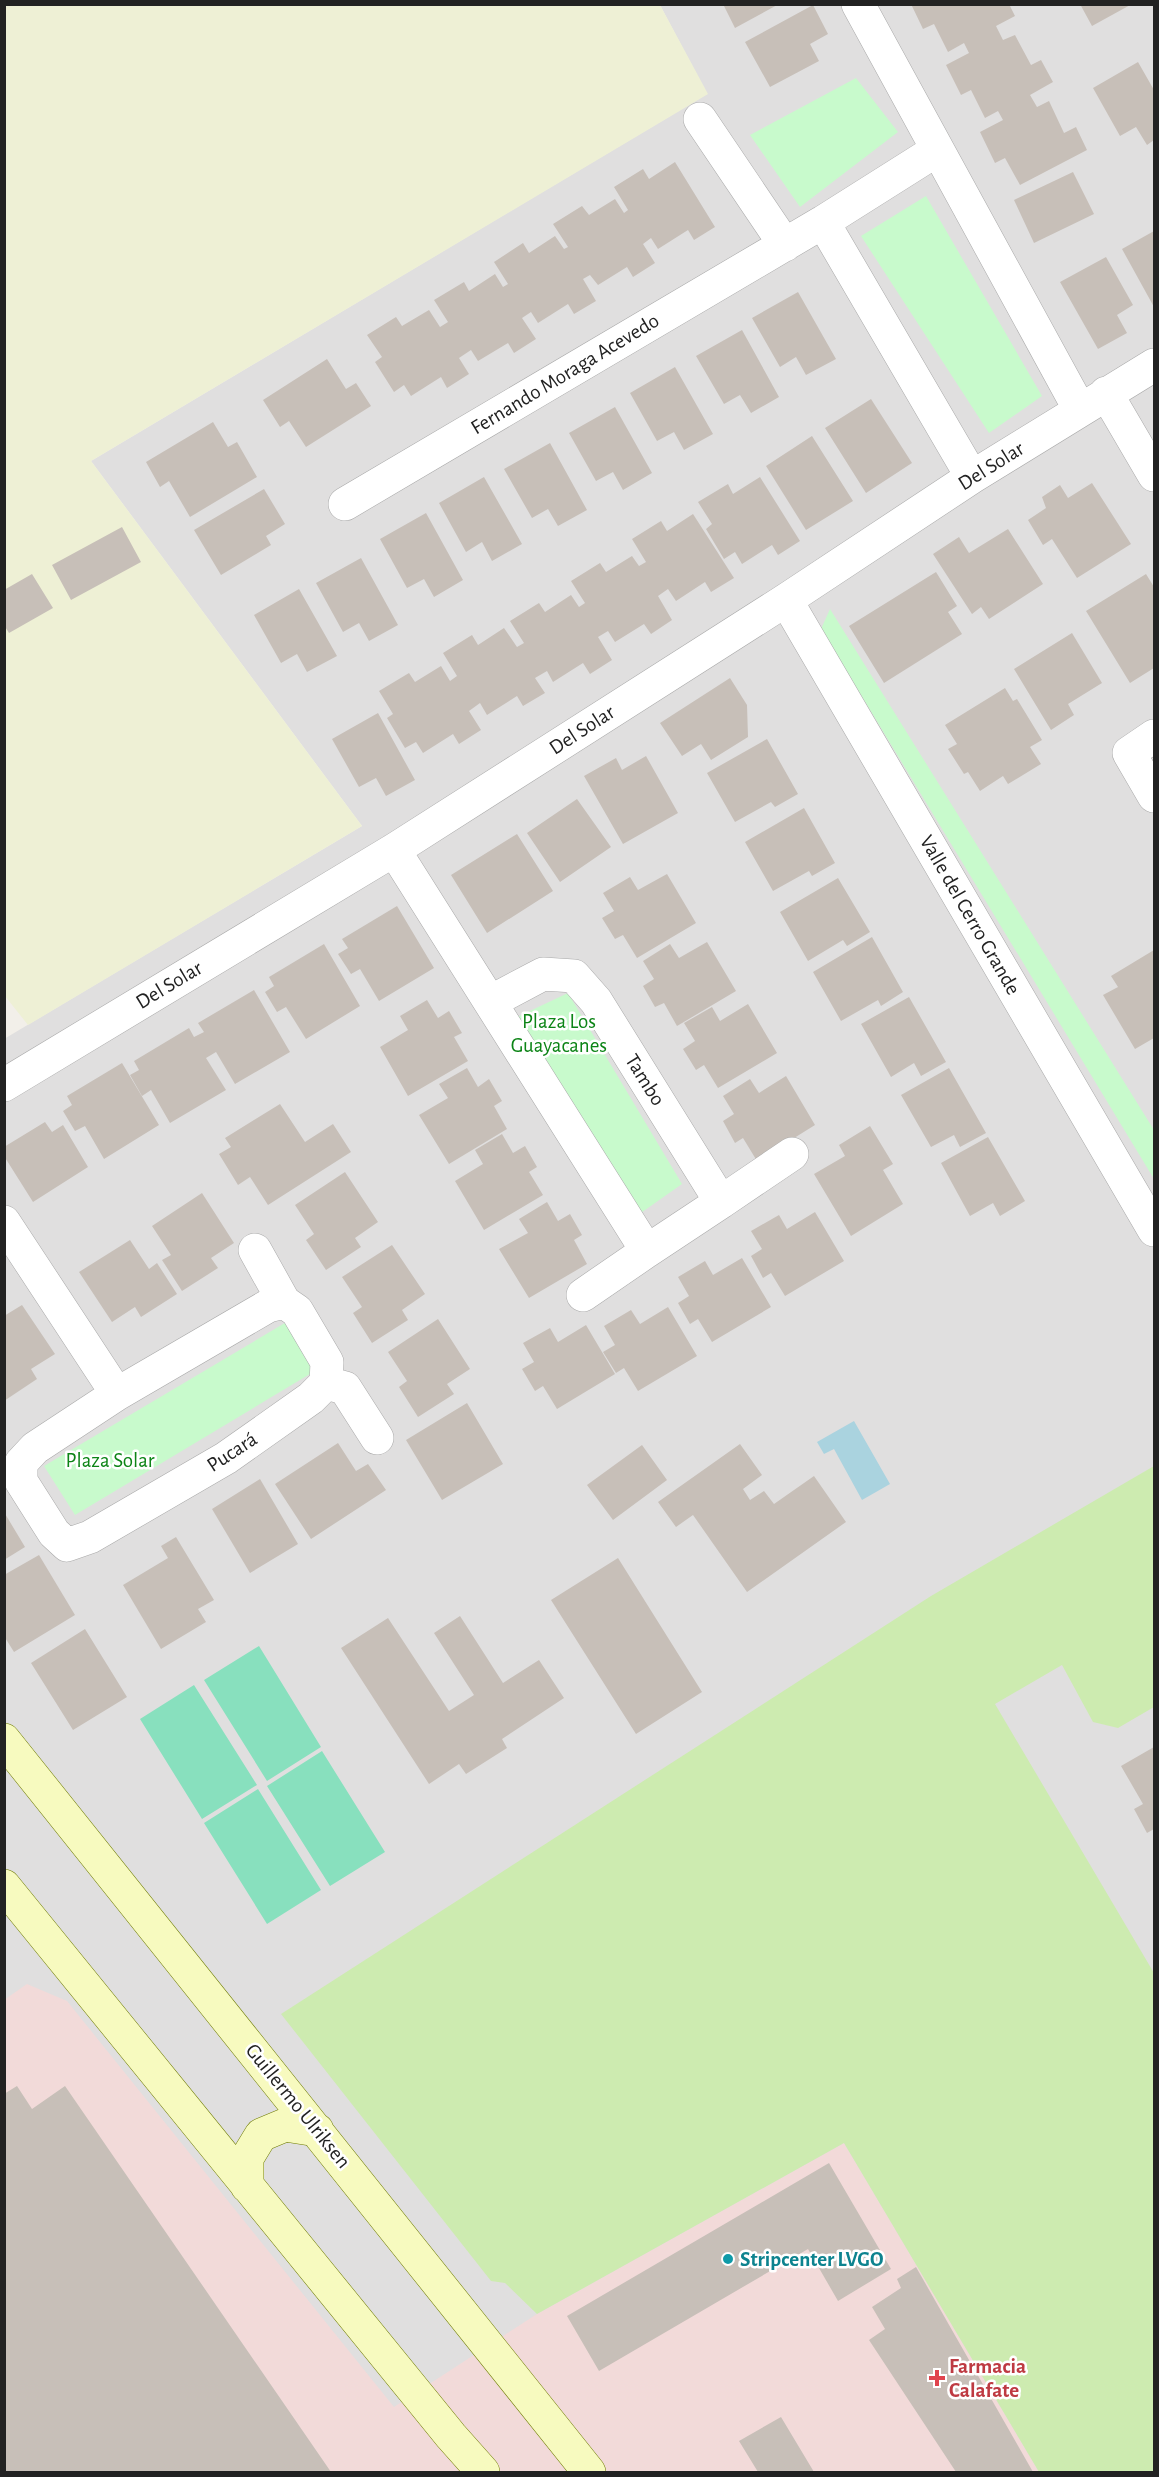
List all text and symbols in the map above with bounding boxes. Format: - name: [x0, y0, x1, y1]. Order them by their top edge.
- street label: Fernando Moraga Acevedo: [467, 310, 663, 438]
- street label: Del Solar: [954, 438, 1028, 494]
- street label: Del Solar: [546, 701, 619, 759]
- street label: Valle del Cerro Grande: [916, 832, 1024, 998]
- street label: Del Solar: [132, 957, 206, 1013]
- park label: Plaza Los Guayacanes: [511, 1011, 607, 1056]
- street label: Tambo: [621, 1051, 669, 1109]
- street label: Pucará: [203, 1428, 261, 1476]
- park label: Plaza Solar: [66, 1450, 155, 1471]
- street label: Guillermo Ulriksen: [242, 2040, 354, 2172]
- place label: Stripcenter LVGO: [740, 2249, 883, 2270]
- marker: Stripcenter LVGO: [721, 2252, 735, 2266]
- place label: Farmacia Calafate: [949, 2356, 1026, 2401]
- marker: Farmacia Calafate: [930, 2371, 944, 2385]

